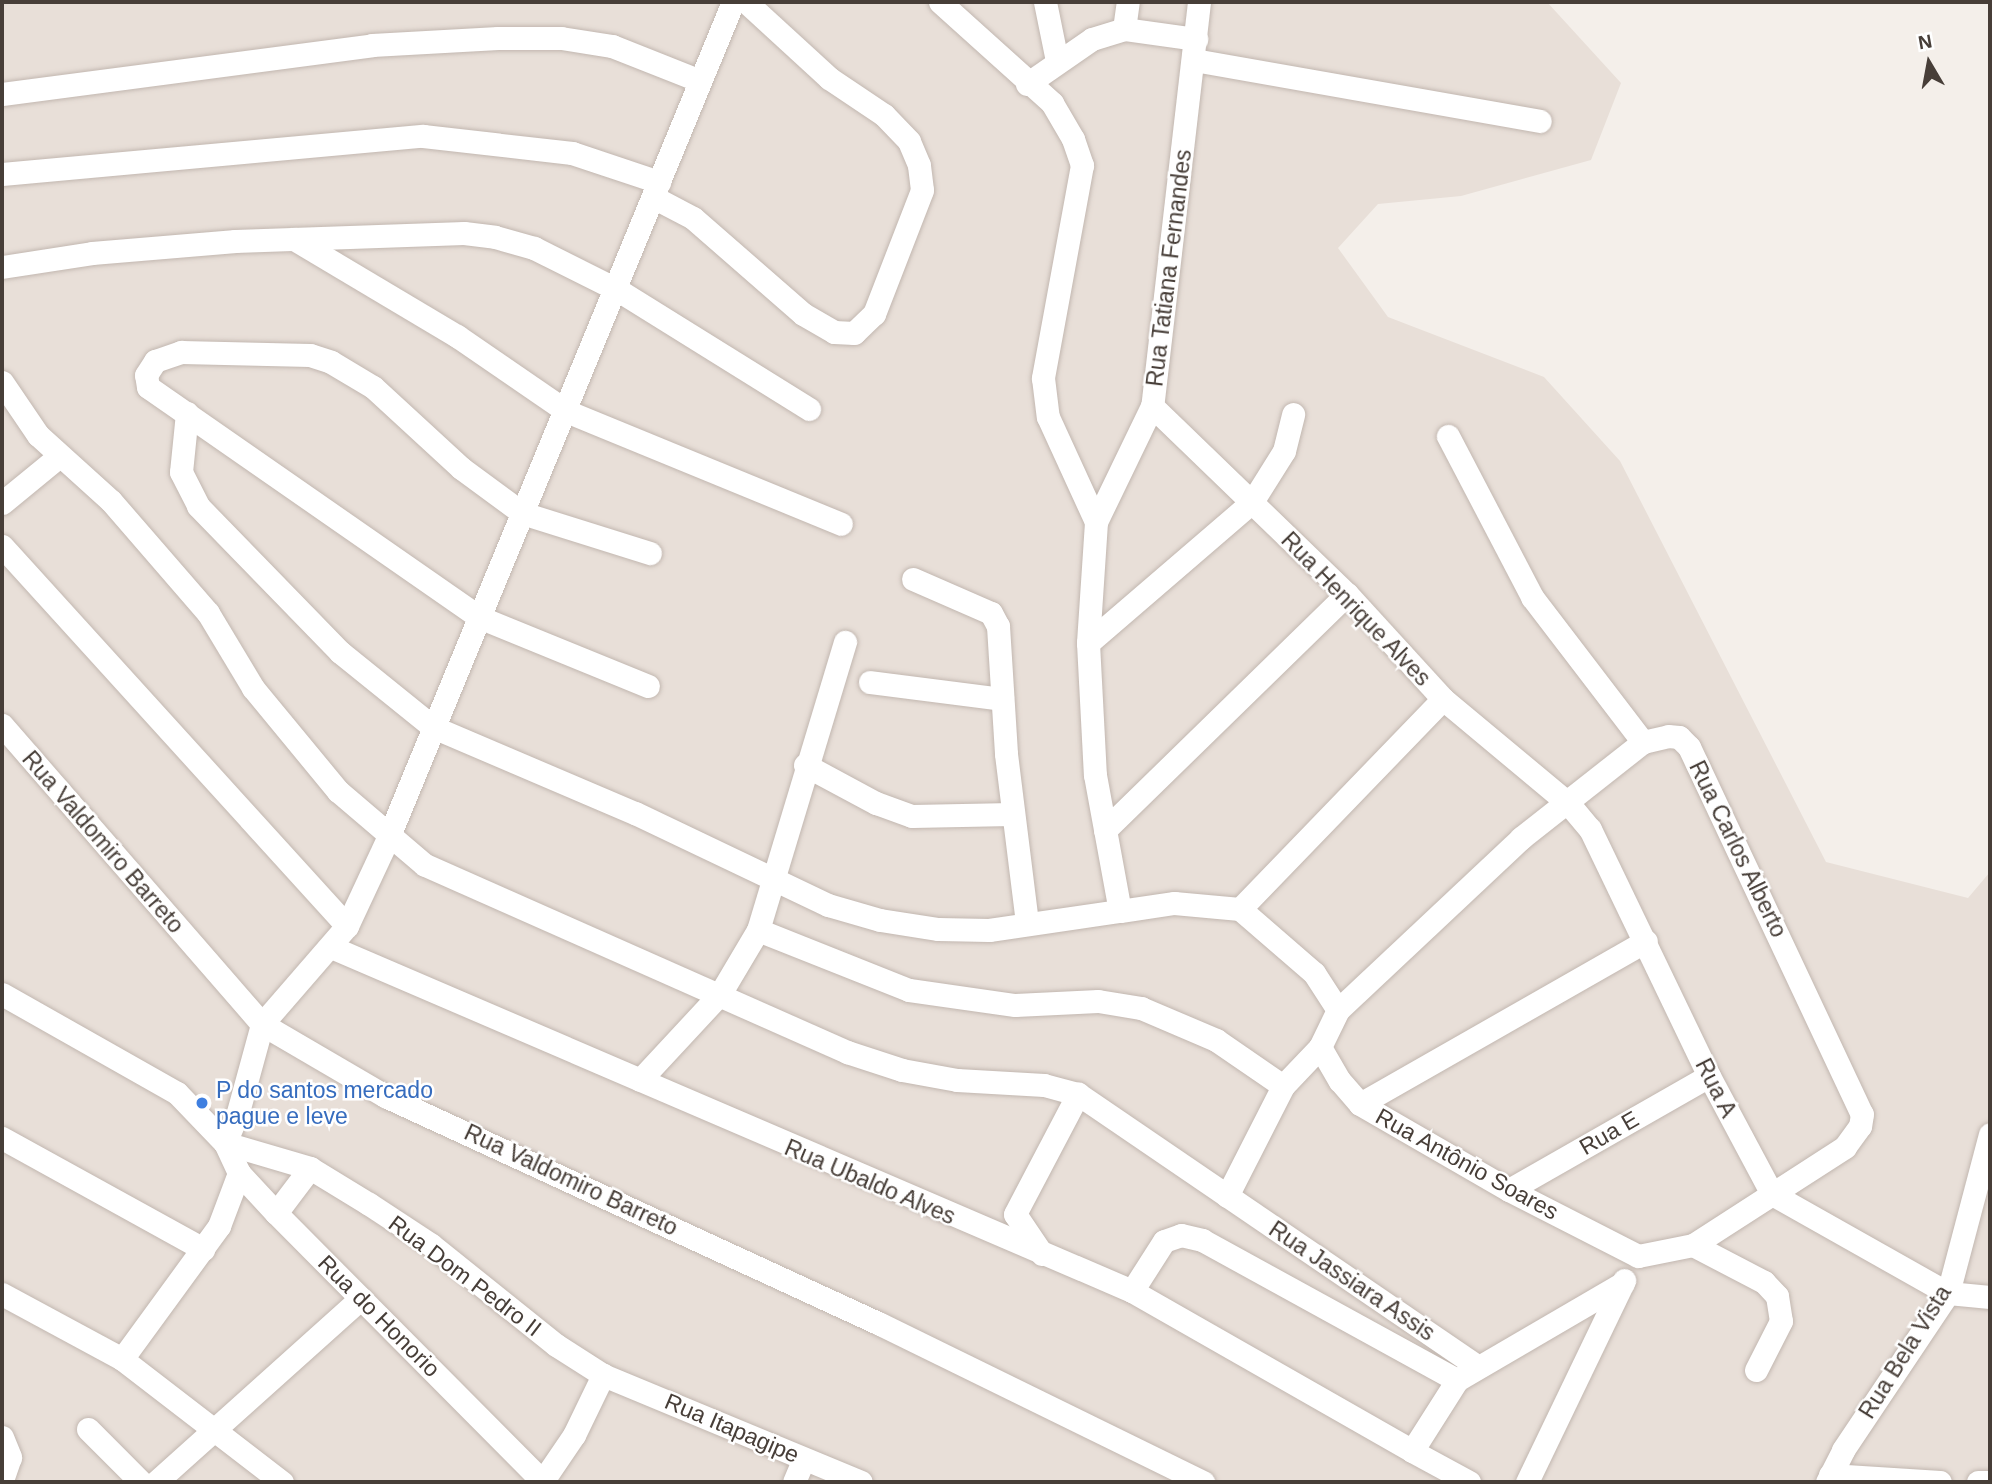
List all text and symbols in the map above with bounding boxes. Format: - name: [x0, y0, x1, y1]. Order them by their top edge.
- north arrow: [1894, 28, 1964, 98]
- text: N: [1917, 30, 1934, 53]
- street label: Rua Tatiana Fernandes: [1141, 148, 1197, 388]
- street label: Rua Henrique Alves: [1275, 526, 1437, 692]
- street label: Rua Valdomiro Barreto: [16, 745, 190, 939]
- street label: Rua Carlos Alberto: [1683, 756, 1793, 942]
- street label: Rua A: [1689, 1053, 1743, 1123]
- place label: P do santos mercado pague e leve: [216, 1076, 433, 1130]
- marker: P do santos mercado pague e leve: [194, 1095, 210, 1111]
- street label: Rua Antônio Soares: [1370, 1102, 1564, 1226]
- street label: Rua E: [1574, 1105, 1644, 1161]
- street label: Rua Valdomiro Barreto: [460, 1118, 682, 1242]
- street label: Rua Ubaldo Alves: [780, 1133, 960, 1231]
- street label: Rua Dom Pedro II: [383, 1210, 547, 1342]
- street label: Rua Jassiara Assis: [1263, 1215, 1441, 1347]
- street label: Rua do Honorio: [312, 1249, 446, 1383]
- street label: Rua Bela Vista: [1853, 1280, 1957, 1424]
- street label: Rua Itapagipe: [661, 1387, 803, 1469]

